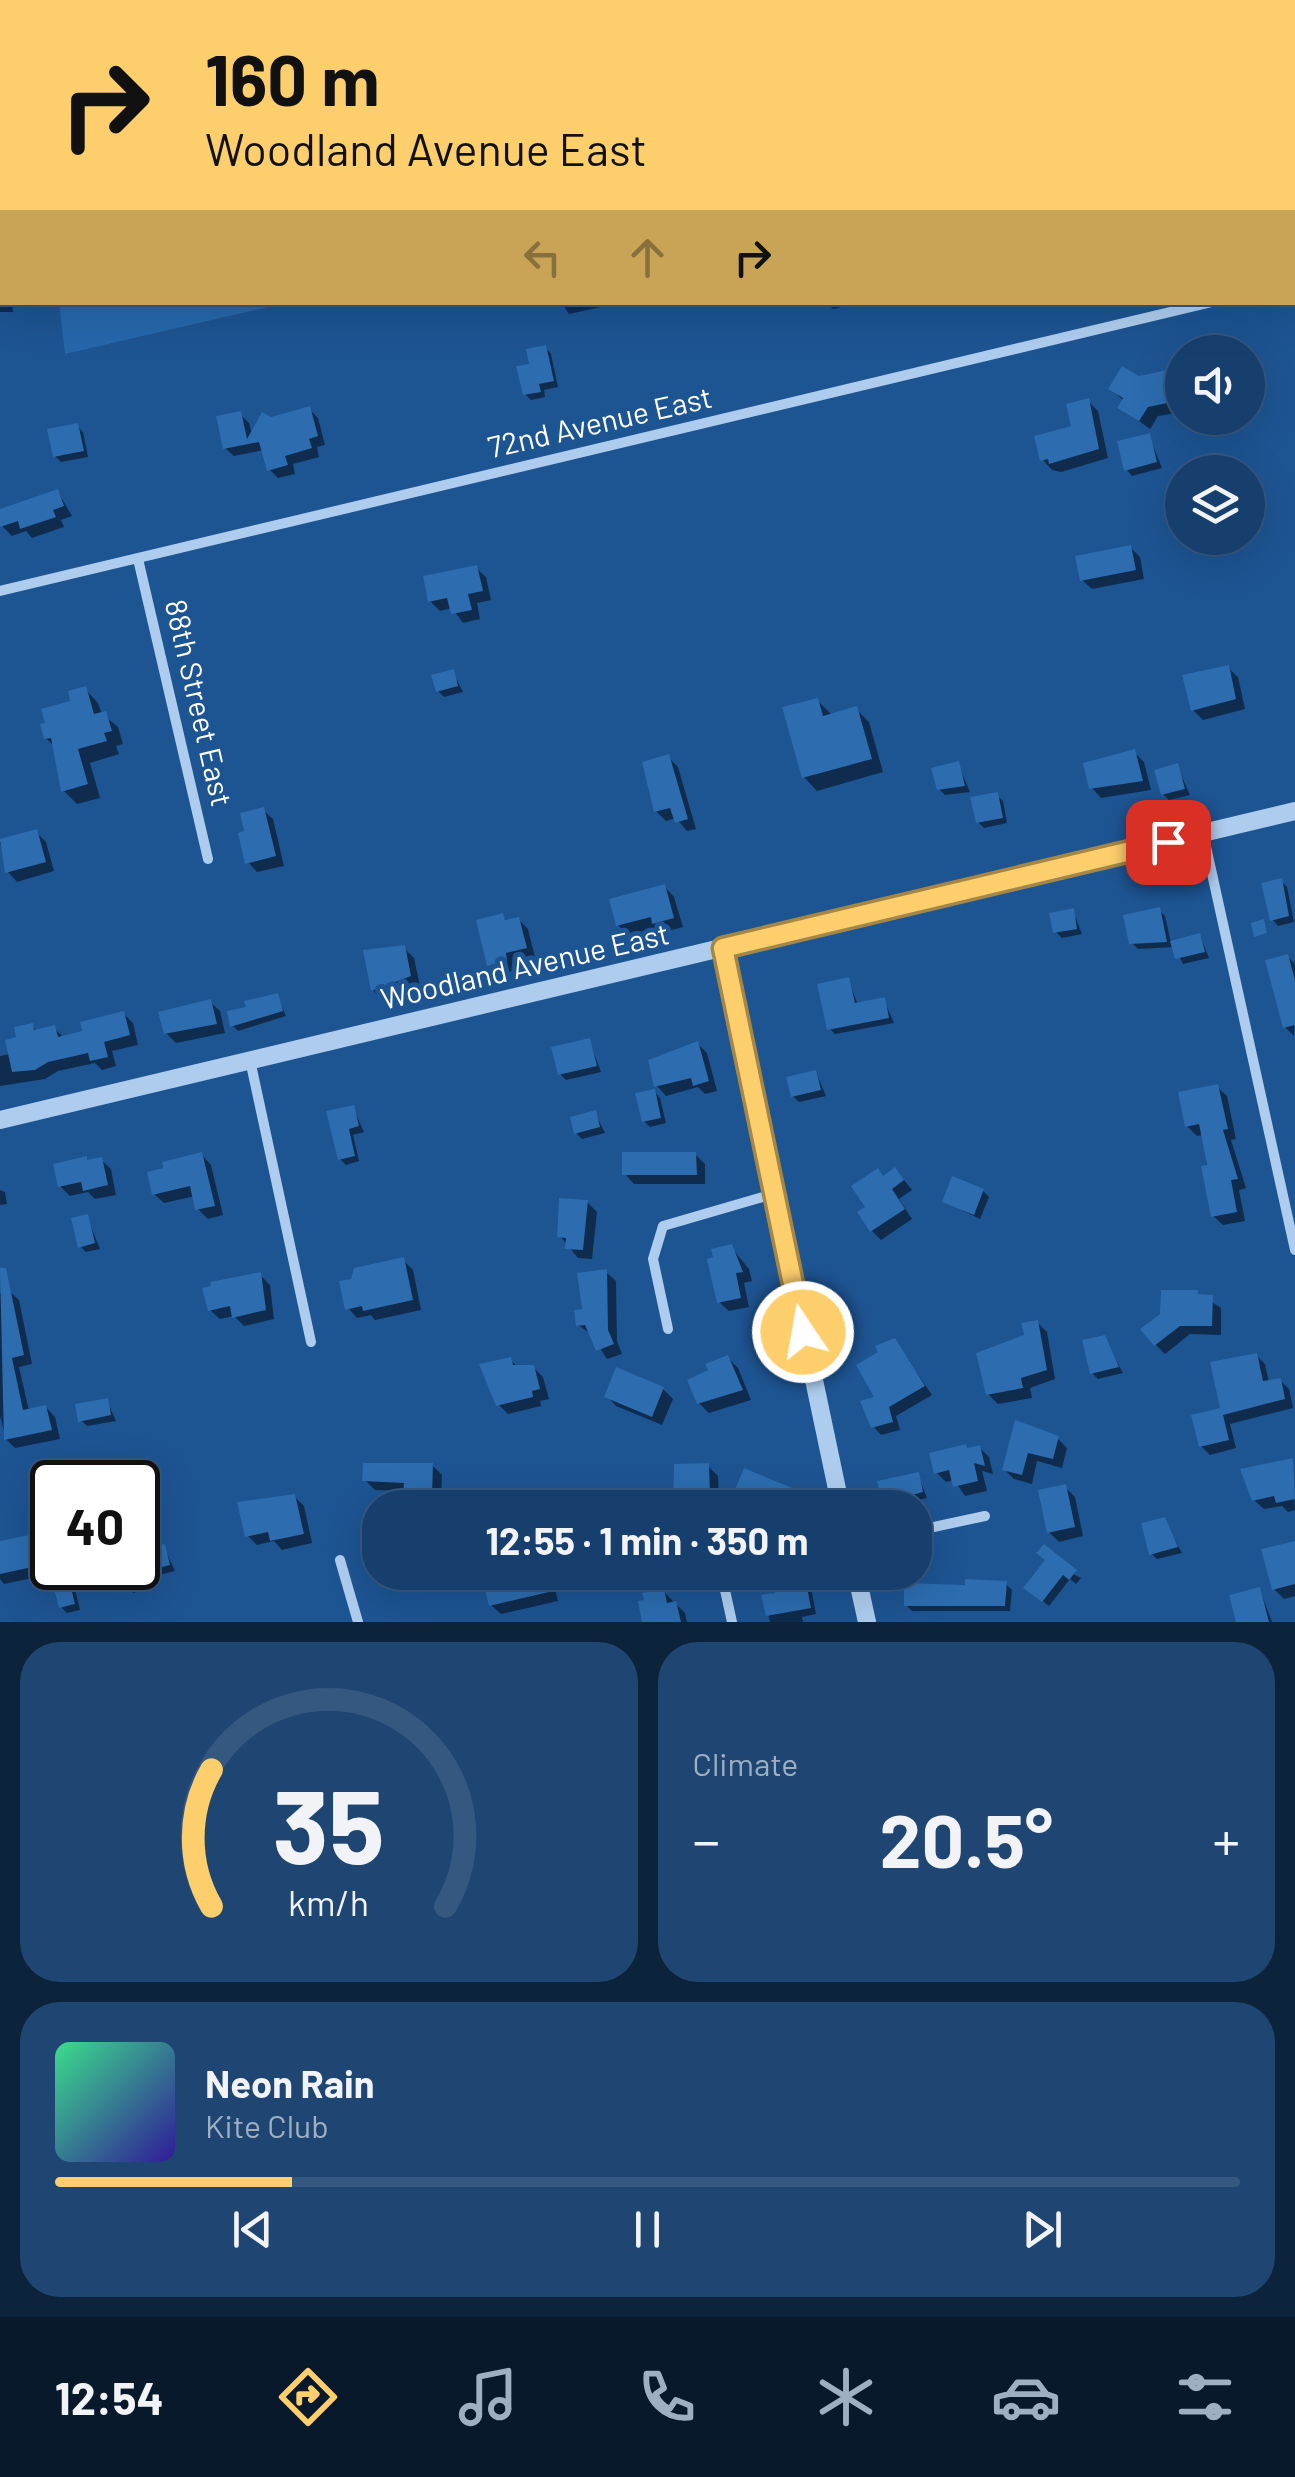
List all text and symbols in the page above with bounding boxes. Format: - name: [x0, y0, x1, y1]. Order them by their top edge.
- text: 160 m: [205, 36, 380, 120]
- icon: right: [40, 40, 170, 170]
- text: Woodland Avenue East: [205, 121, 647, 175]
- icon: left: [515, 230, 570, 285]
- icon: ahead: [620, 230, 675, 285]
- icon: right: [725, 230, 780, 285]
- map controls: [1165, 335, 1265, 555]
- button: sound: [1165, 335, 1265, 435]
- street label: 72nd Avenue East: [484, 378, 715, 464]
- button: layers: [1165, 455, 1265, 555]
- street label: 88th Street East: [159, 596, 241, 809]
- pin: [1126, 800, 1211, 885]
- icon: arrive: [1141, 815, 1196, 870]
- street label: Woodland Avenue East: [377, 914, 672, 1016]
- position arrow: [751, 1280, 855, 1384]
- speed limit sign: 40: [30, 1460, 160, 1590]
- text: 12:55 · 1 min · 350 m: [485, 1517, 809, 1563]
- text: Climate: [693, 1744, 798, 1782]
- text: 35: [273, 1760, 385, 1885]
- text: 20.5°: [879, 1793, 1053, 1883]
- text: −: [693, 1806, 720, 1872]
- text: +: [1212, 1806, 1240, 1872]
- text: km/h: [288, 1880, 369, 1923]
- text: Neon Rain: [205, 2060, 374, 2106]
- text: Kite Club: [205, 2106, 329, 2144]
- icon: previous: [225, 2202, 280, 2257]
- icon: pause: [620, 2202, 675, 2257]
- icon: next: [1015, 2202, 1070, 2257]
- icon: directions: [273, 2362, 343, 2432]
- icon: music: [453, 2362, 523, 2432]
- icon: phone: [632, 2362, 702, 2432]
- icon: climate: [811, 2362, 881, 2432]
- icon: car: [991, 2362, 1061, 2432]
- icon: filters: [1170, 2362, 1240, 2432]
- text: 12:54: [55, 2370, 164, 2424]

